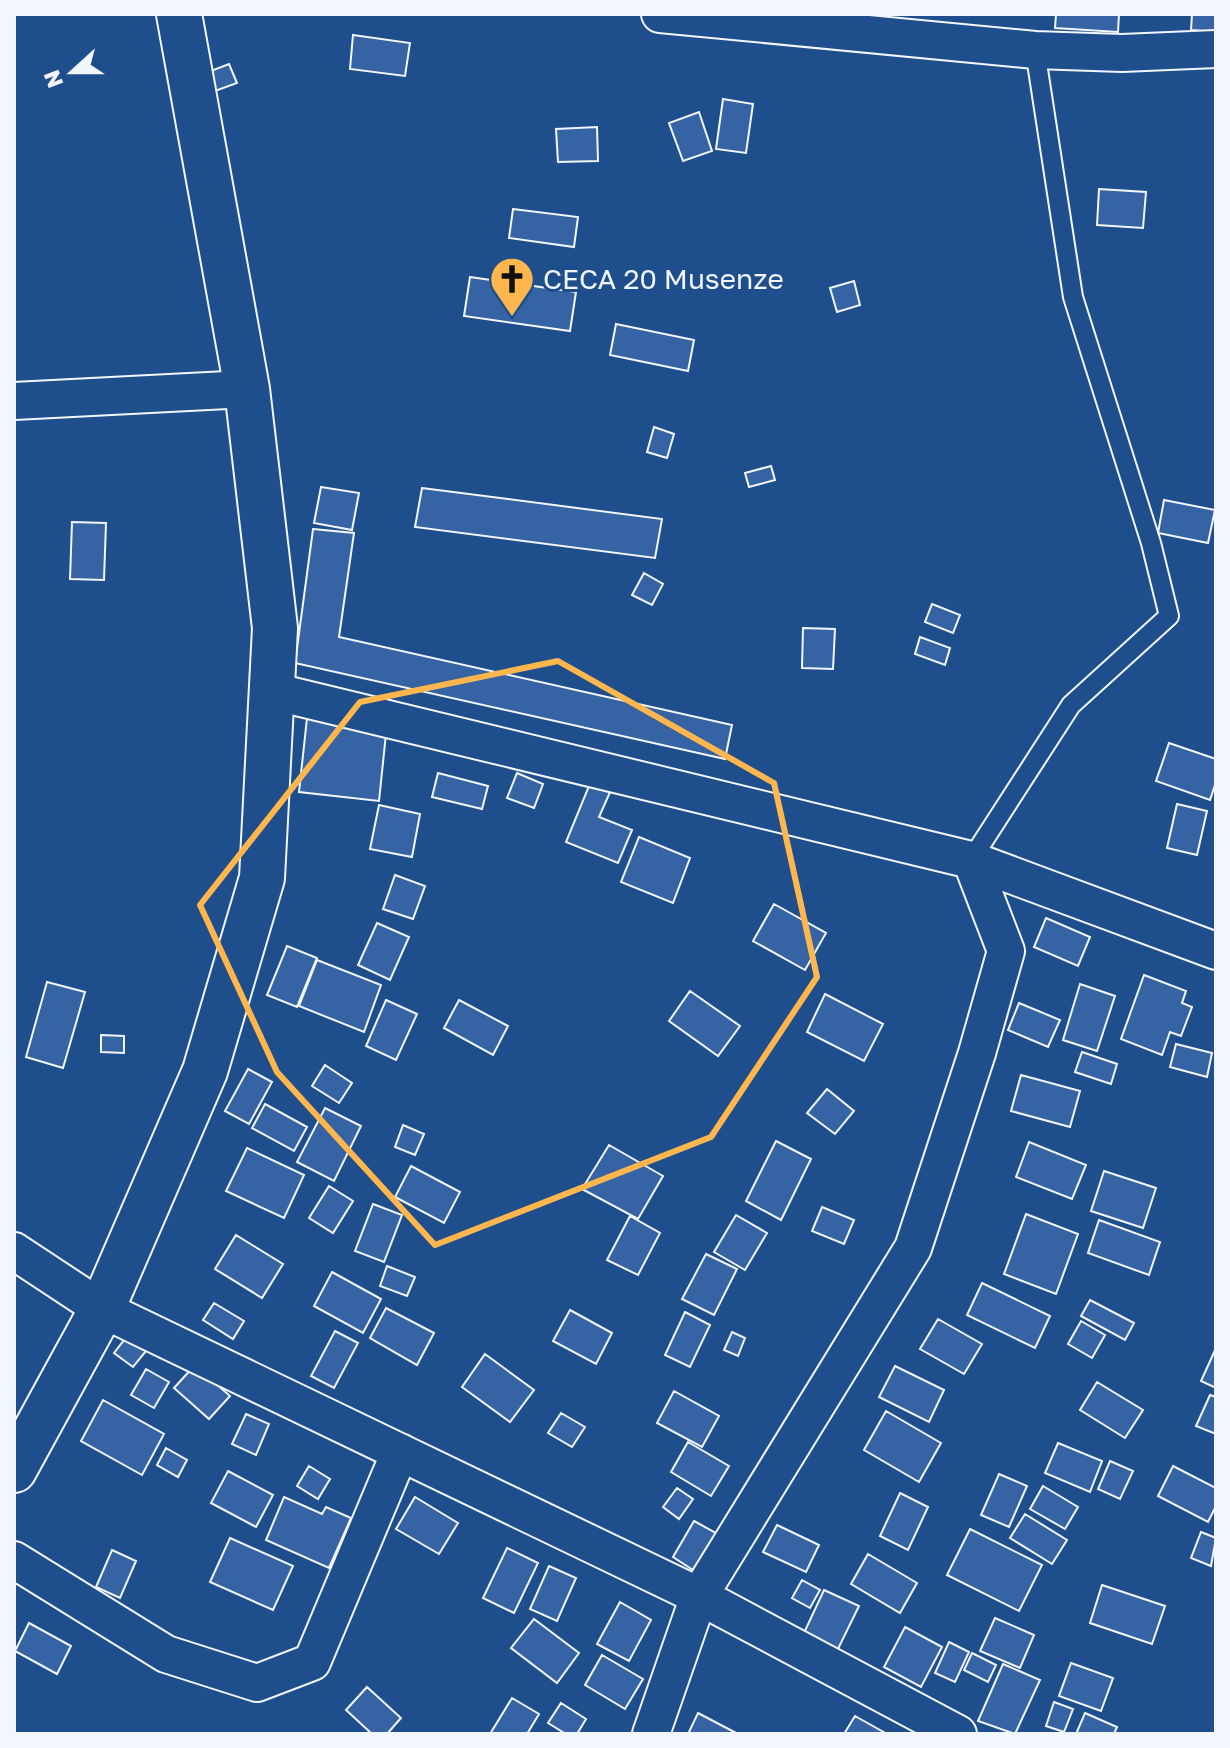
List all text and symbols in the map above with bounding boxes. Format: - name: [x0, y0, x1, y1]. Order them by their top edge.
- north arrow: [32, 32, 112, 112]
- text: N: [37, 67, 68, 92]
- church icon: CECA 20 Musenze: [488, 255, 536, 318]
- place label: CECA 20 Musenze: [543, 262, 784, 295]

